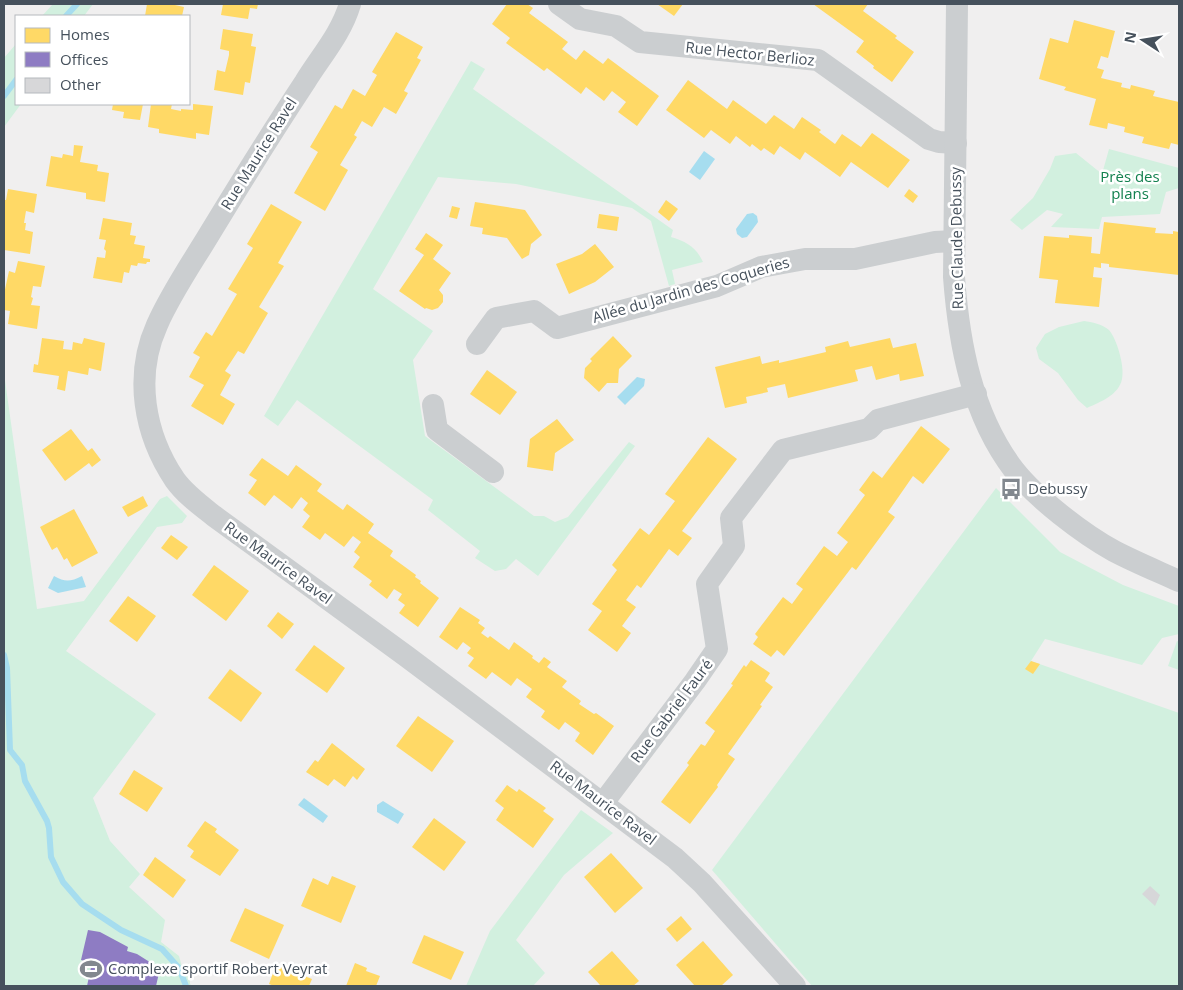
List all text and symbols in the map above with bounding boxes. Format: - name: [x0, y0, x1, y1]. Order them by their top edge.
- legend: [15, 15, 190, 105]
- north arrow: [1118, 15, 1168, 65]
- text: Homes: [60, 24, 110, 44]
- text: N: [1119, 30, 1140, 45]
- street label: Rue Hector Berlioz: [685, 36, 816, 70]
- text: Offices: [60, 49, 108, 69]
- text: Other: [60, 74, 101, 94]
- street label: Rue Maurice Ravel: [216, 94, 301, 213]
- street label: Rue Claude Debussy: [945, 166, 967, 309]
- park label: Près des plans: [1100, 166, 1160, 203]
- street label: Allée du Jardin des Coqueries: [590, 251, 792, 327]
- bus stop icon: Debussy: [998, 476, 1024, 502]
- place label: Debussy: [1028, 478, 1088, 498]
- street label: Rue Maurice Ravel: [221, 516, 336, 608]
- street label: Rue Gabriel Fauré: [626, 654, 717, 766]
- street label: Rue Maurice Ravel: [546, 756, 661, 849]
- sports icon: Complexe sportif Robert Veyrat: [78, 956, 104, 982]
- place label: Complexe sportif Robert Veyrat: [108, 958, 327, 978]

